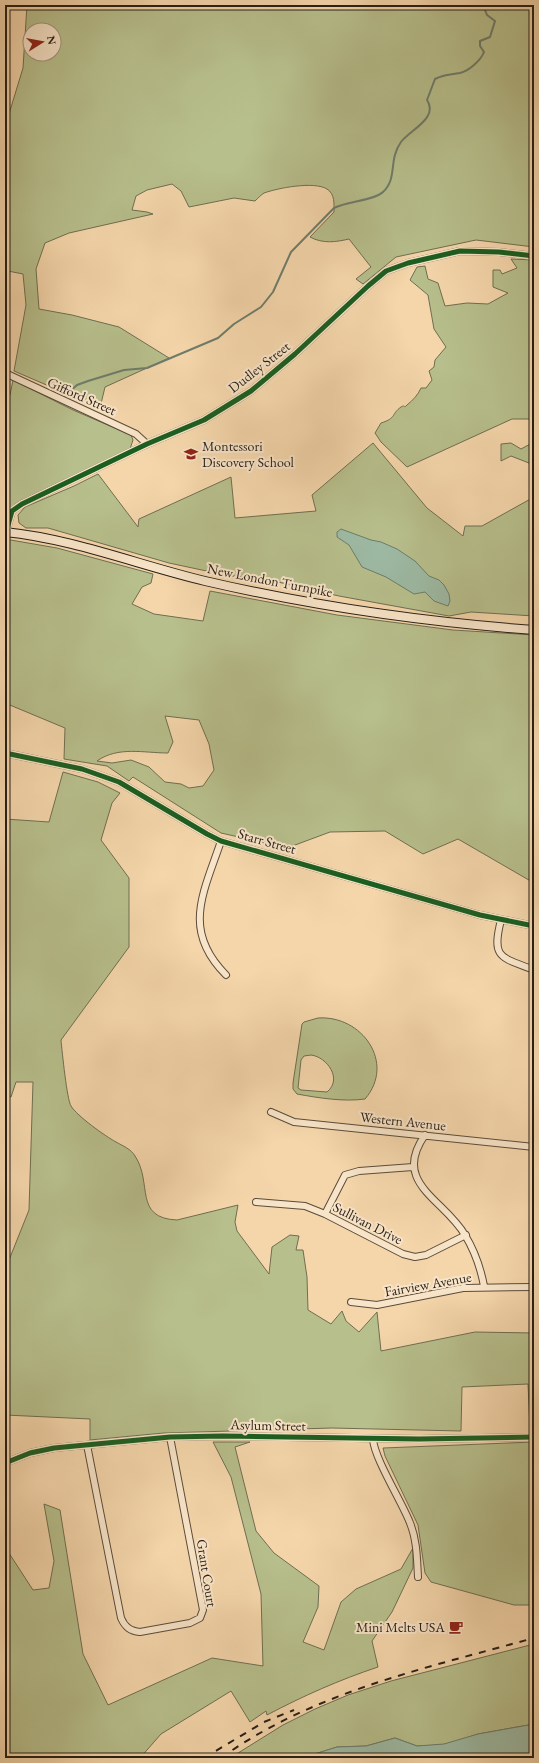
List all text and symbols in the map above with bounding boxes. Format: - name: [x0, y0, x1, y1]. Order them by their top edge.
- north arrow: [22, 22, 62, 62]
- text: N: [44, 34, 60, 46]
- street label: Dudley Street: [224, 337, 294, 397]
- street label: Gifford Street: [45, 373, 120, 419]
- place label: Montessori Discovery School: [202, 437, 295, 471]
- school or university icon: Montessori Discovery School: [183, 446, 199, 462]
- street label: New London Turnpike: [206, 559, 335, 601]
- street label: Starr Street: [236, 824, 299, 858]
- street label: Western Avenue: [359, 1108, 447, 1135]
- street label: Sullivan Drive: [330, 1198, 406, 1248]
- street label: Fairview Avenue: [383, 1267, 473, 1301]
- street label: Asylum Street: [229, 1415, 306, 1435]
- street label: Grant Court: [193, 1538, 221, 1609]
- place label: Mini Melts USA: [356, 1618, 445, 1636]
- cafe icon: Mini Melts USA: [448, 1619, 464, 1635]

